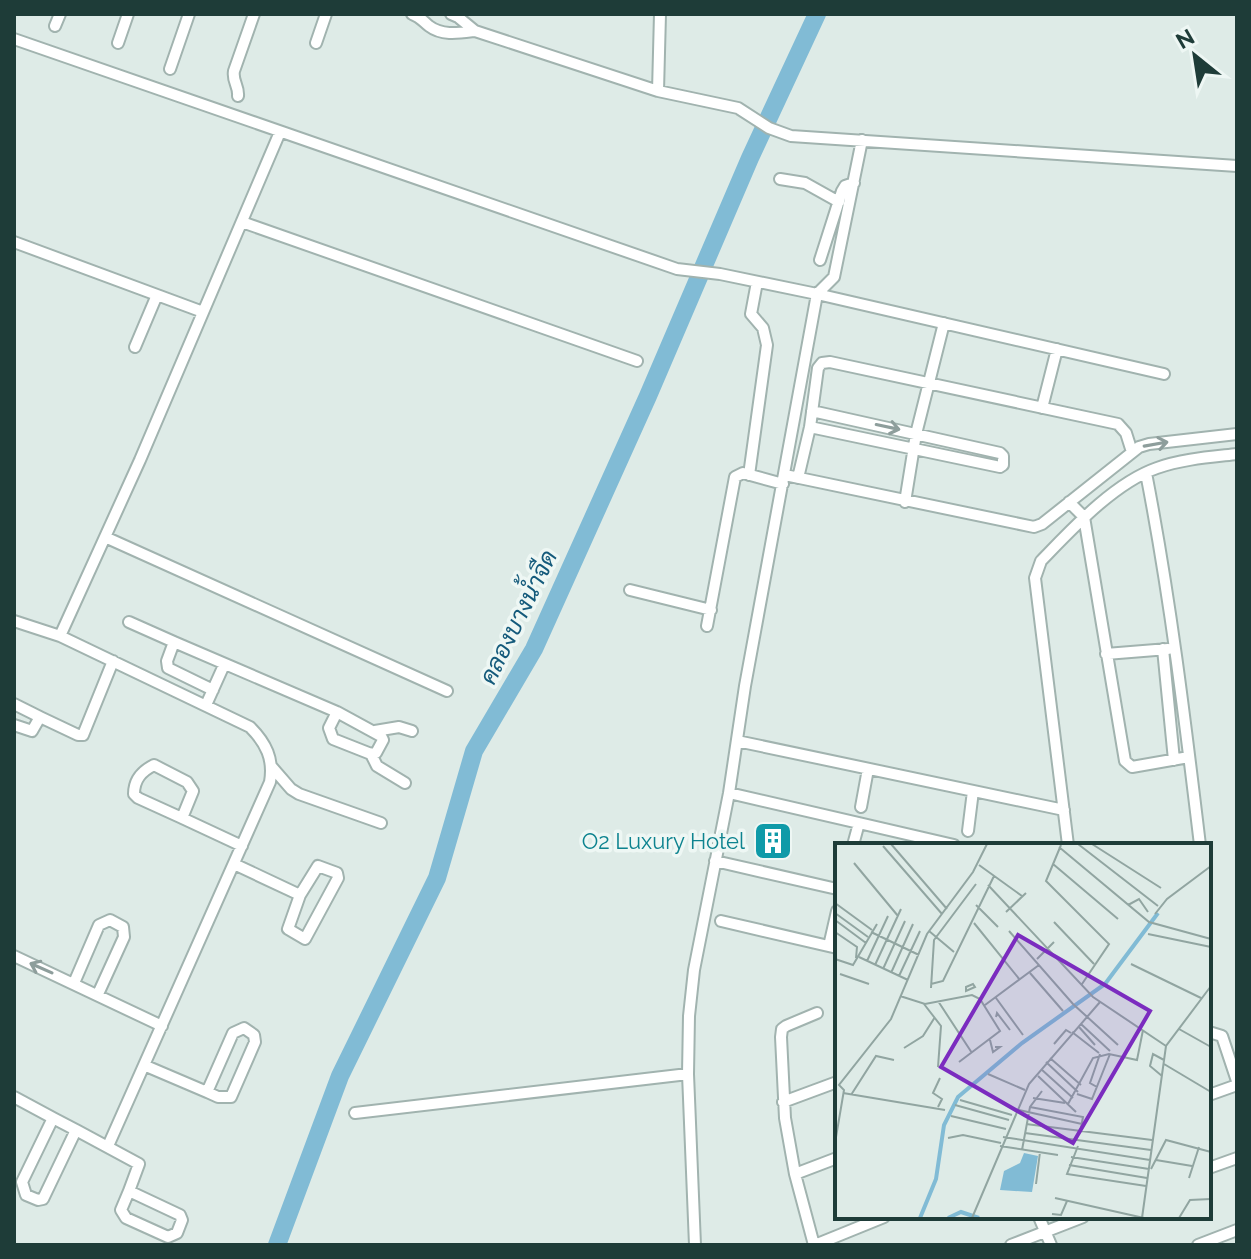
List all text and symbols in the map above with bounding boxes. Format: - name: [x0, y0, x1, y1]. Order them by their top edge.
- north arrow: [1155, 16, 1235, 96]
- text: N: [1171, 23, 1199, 54]
- one-way arrow: [875, 420, 901, 435]
- one-way arrow: [1143, 435, 1168, 450]
- water label: คลองบางน้ำจืด: [468, 543, 563, 689]
- building icon: O2 Luxury Hotel: [752, 820, 794, 862]
- place label: O2 Luxury Hotel: [582, 828, 745, 854]
- inset map: [835, 843, 1211, 1219]
- one-way arrow: [29, 960, 53, 975]

